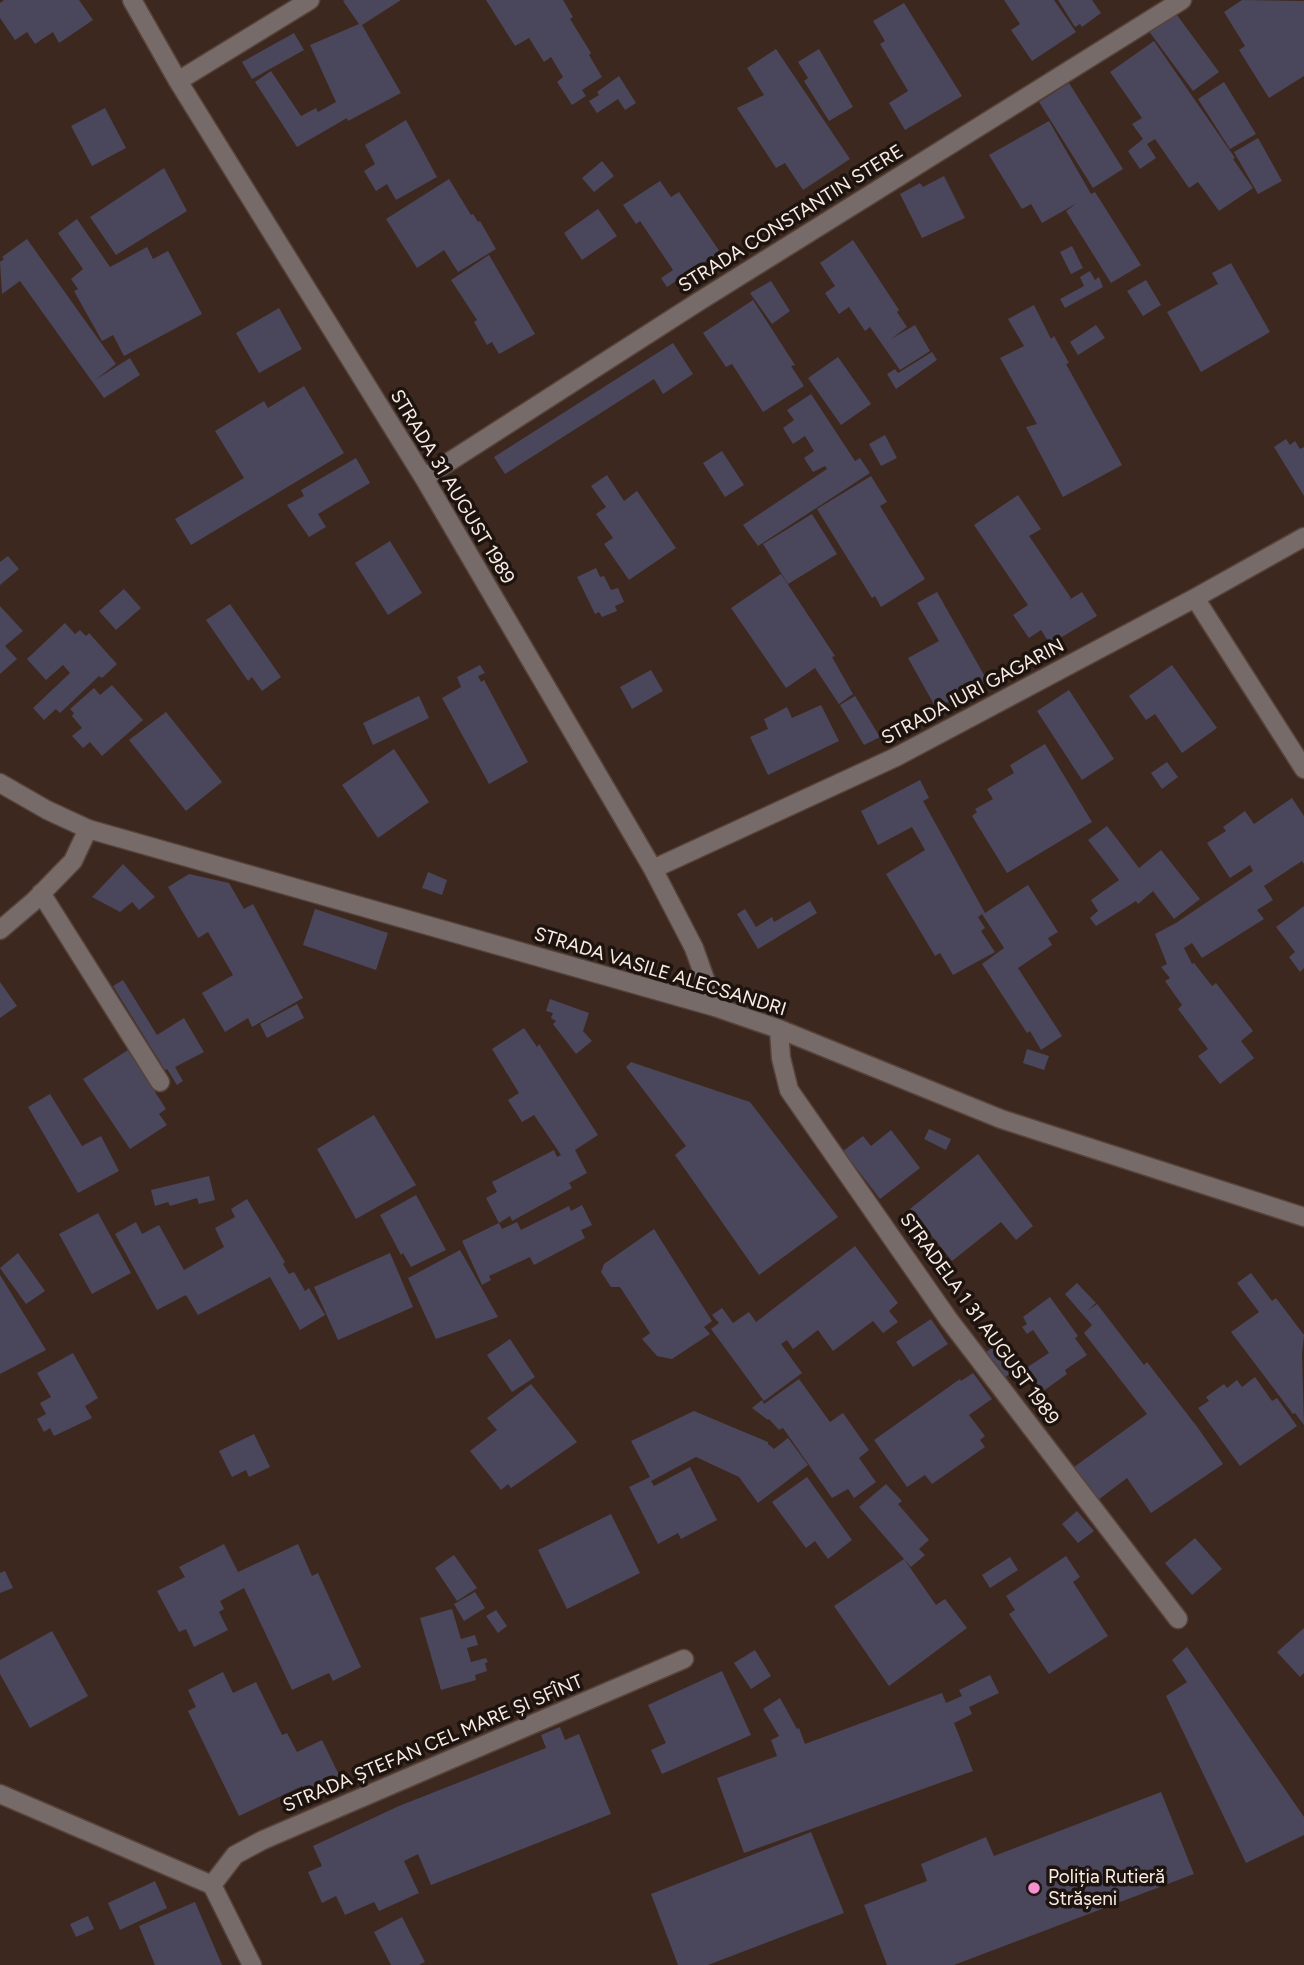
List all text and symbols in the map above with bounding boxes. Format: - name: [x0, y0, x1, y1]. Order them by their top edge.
- street label: STRADA CONSTANTIN STERE: [674, 140, 908, 298]
- street label: STRADA 31 AUGUST 1989: [385, 386, 519, 588]
- street label: STRADA IURI GAGARIN: [878, 634, 1068, 750]
- street label: STRADA VASILE ALECSANDRI: [531, 923, 789, 1021]
- street label: STRADELA 1 31 AUGUST 1989: [894, 1209, 1064, 1429]
- street label: STRADA ȘTEFAN CEL MARE ȘI SFÎNT: [280, 1670, 586, 1818]
- place label: Poliția Rutieră Strășeni: [1048, 1866, 1165, 1910]
- marker: Poliția Rutieră Strășeni: [1026, 1880, 1042, 1896]

